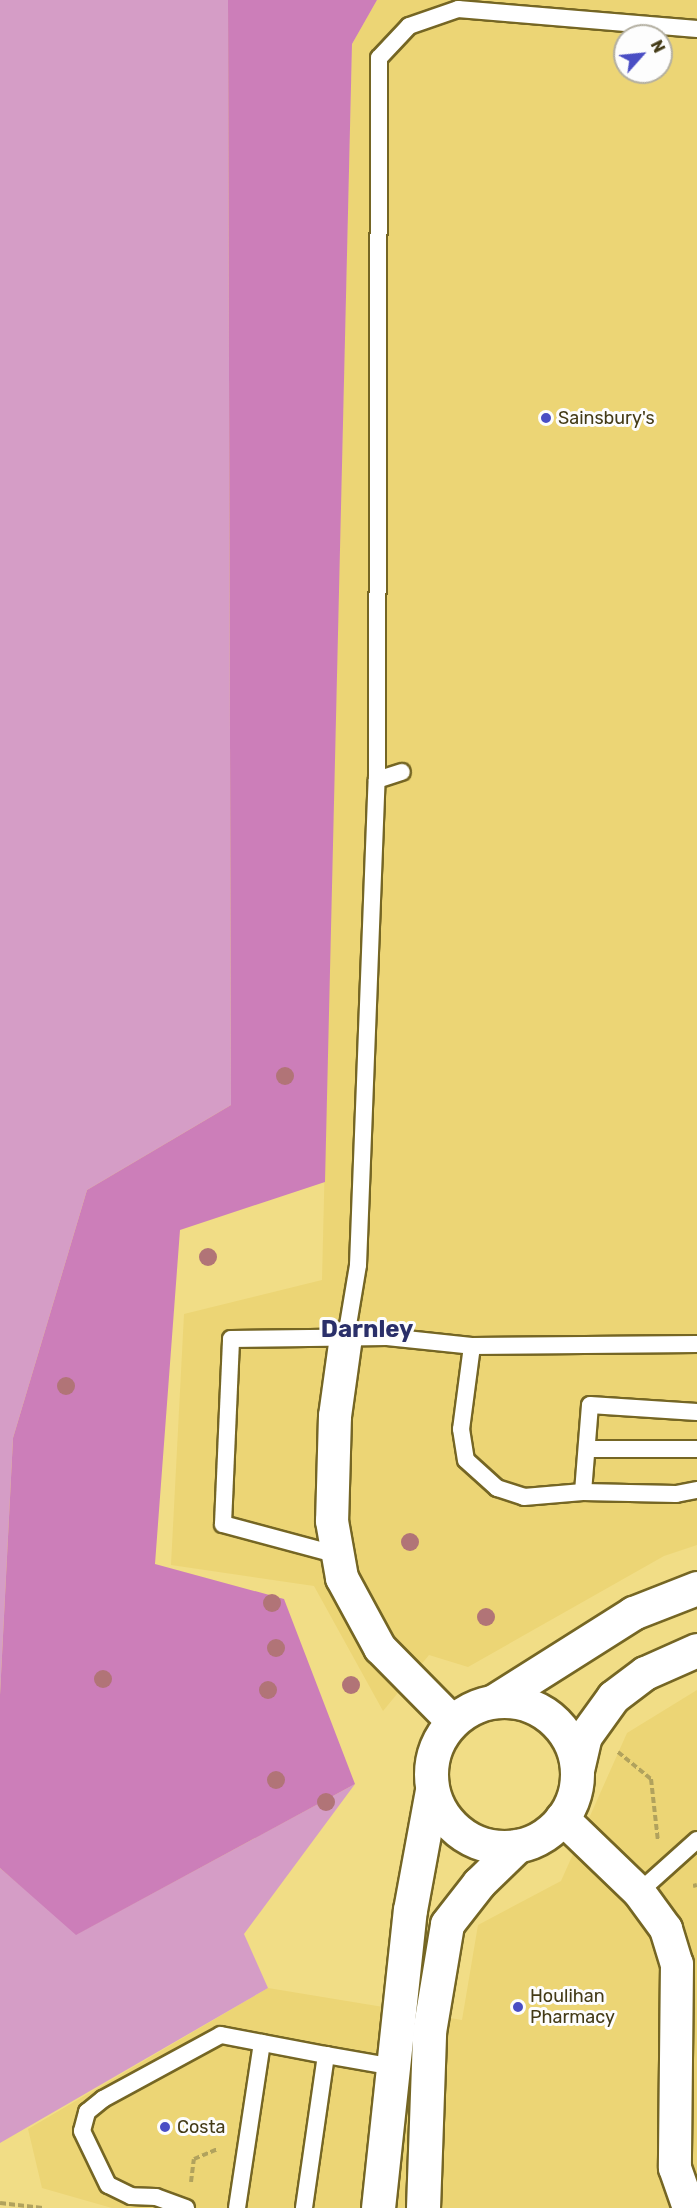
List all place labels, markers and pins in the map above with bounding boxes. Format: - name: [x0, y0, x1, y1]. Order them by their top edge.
- place label: Sainsbury's: [558, 407, 655, 429]
- marker: Sainsbury's: [539, 411, 553, 425]
- place label: Houlihan Pharmacy: [530, 1986, 615, 2028]
- marker: Houlihan Pharmacy: [511, 2000, 525, 2014]
- place label: Costa: [177, 2116, 225, 2138]
- marker: Costa: [158, 2120, 172, 2134]

